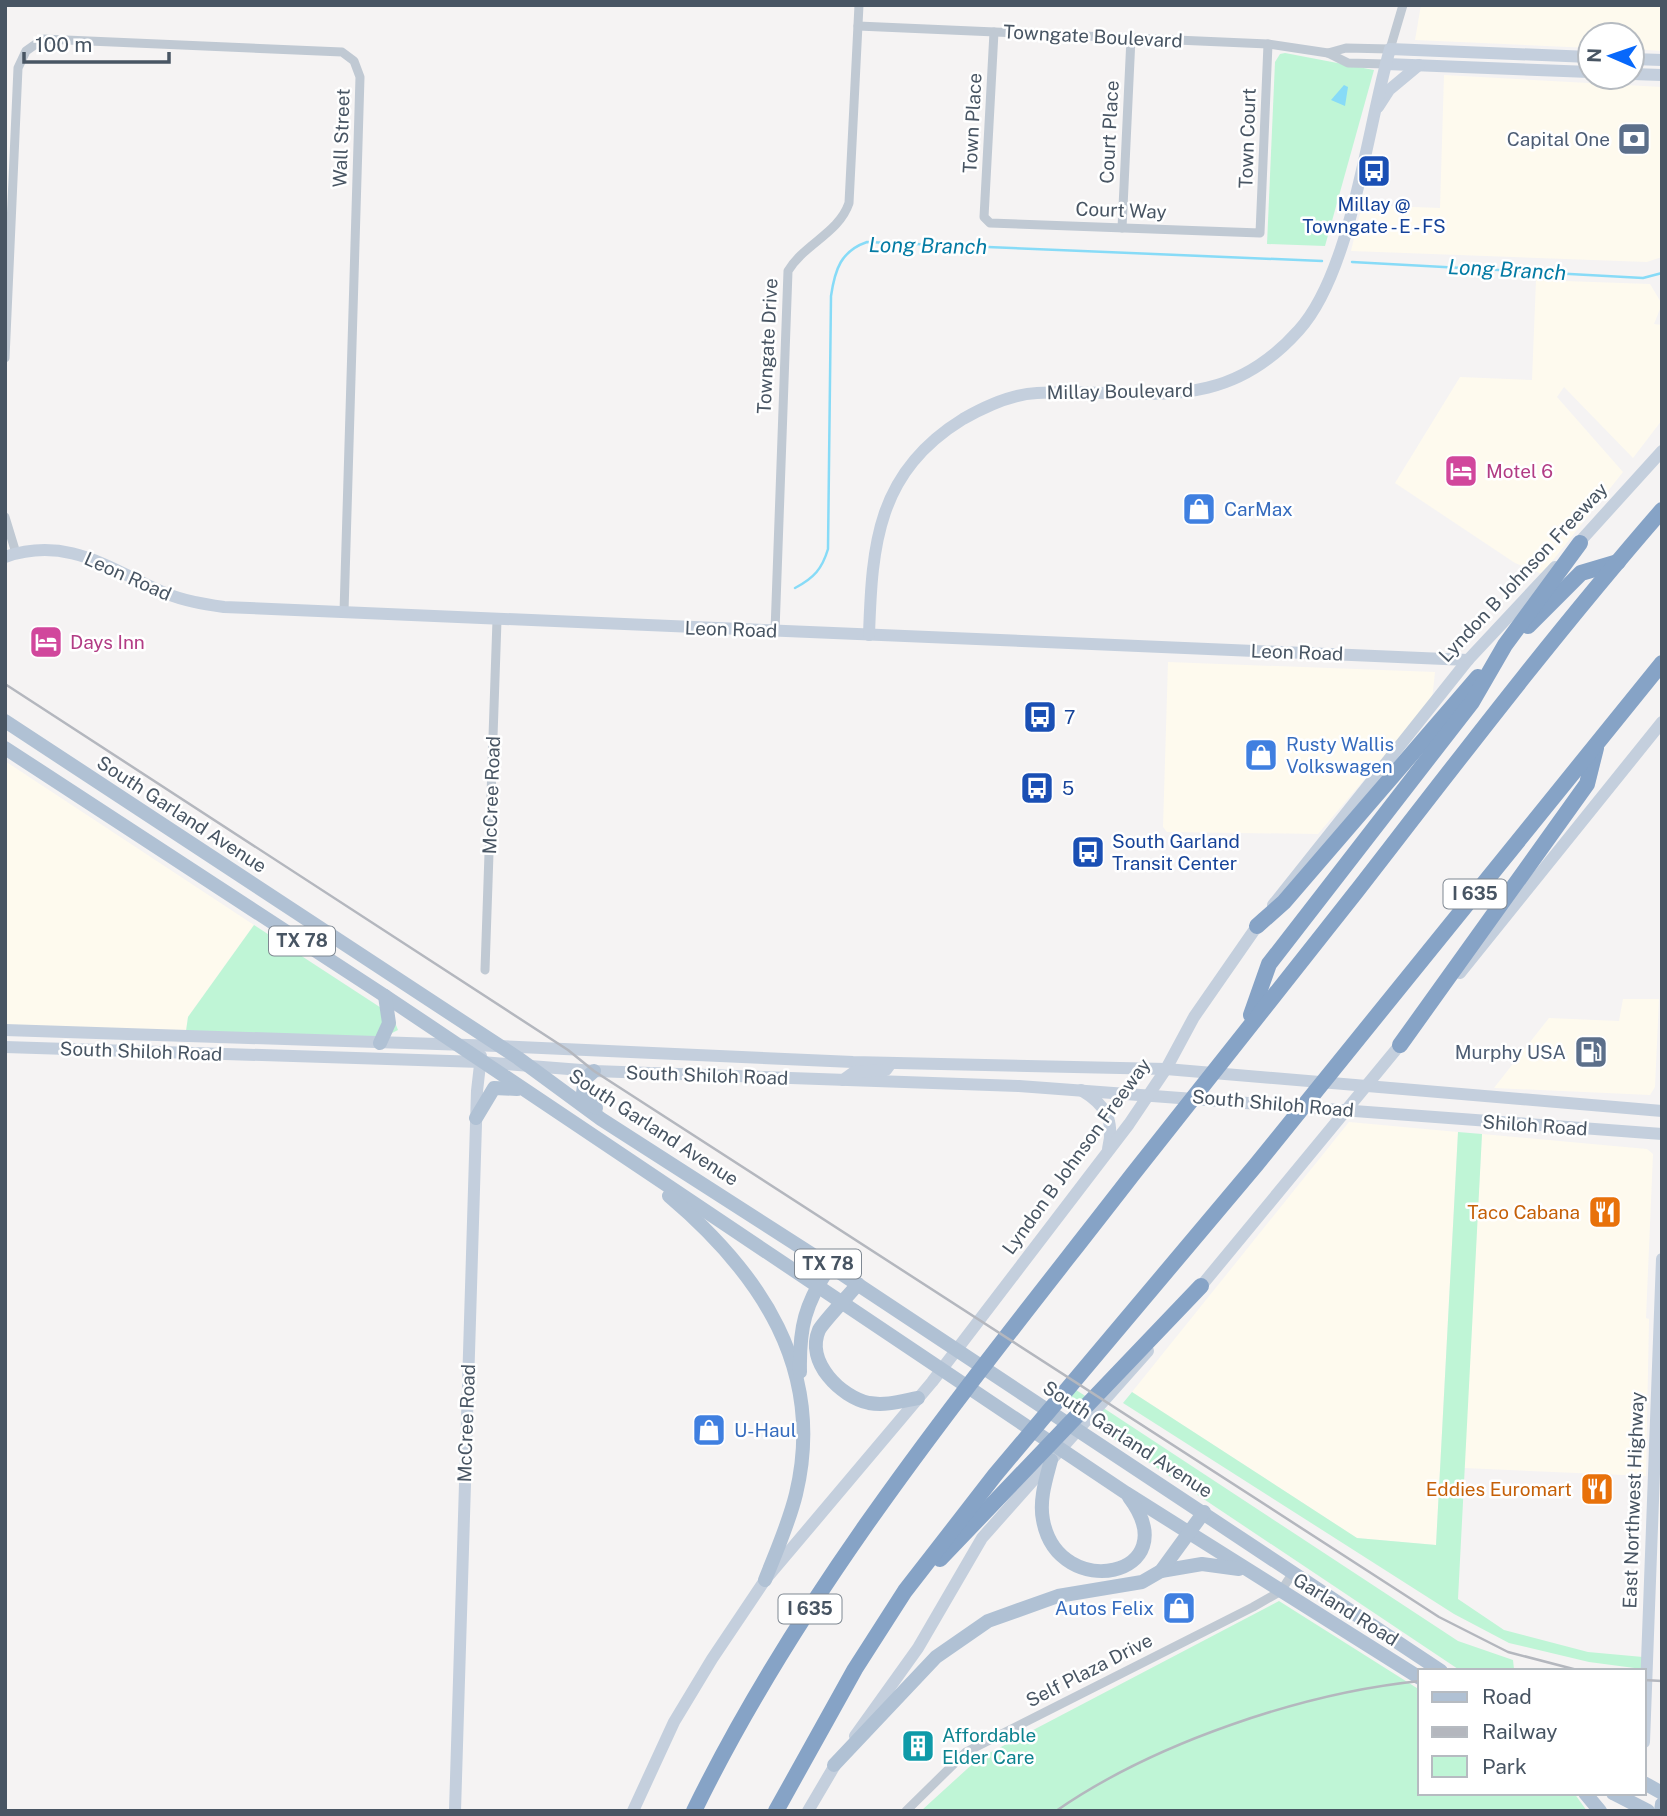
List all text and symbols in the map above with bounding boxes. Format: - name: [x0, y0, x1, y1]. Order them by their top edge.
- street label: Towngate Boulevard: [1003, 20, 1183, 52]
- scale bar: [24, 21, 170, 65]
- north arrow: [1576, 21, 1646, 91]
- text: 100 m: [35, 32, 92, 57]
- text: N: [1583, 48, 1605, 63]
- street label: Town Place: [958, 72, 986, 174]
- street label: Court Place: [1095, 80, 1123, 184]
- street label: Town Court: [1234, 87, 1260, 189]
- street label: Wall Street: [328, 88, 354, 188]
- bank icon: Capital One: [1615, 120, 1653, 158]
- place label: Capital One: [1507, 128, 1610, 150]
- bus stop icon: Millay @ Towngate - E - FS: [1355, 152, 1393, 190]
- place label: Millay @ Towngate - E - FS: [1302, 193, 1446, 237]
- street label: Court Way: [1075, 197, 1167, 223]
- water label: Long Branch: [868, 232, 988, 259]
- water label: Long Branch: [1447, 254, 1567, 285]
- street label: Towngate Drive: [752, 278, 782, 414]
- street label: Millay Boulevard: [1046, 379, 1194, 403]
- hotel icon: Motel 6: [1442, 452, 1480, 490]
- place label: Motel 6: [1486, 460, 1553, 482]
- street label: Lyndon B Johnson Freeway: [1434, 478, 1612, 666]
- shop icon: CarMax: [1180, 490, 1218, 528]
- place label: CarMax: [1224, 498, 1293, 520]
- street label: Leon Road: [81, 547, 175, 605]
- street label: Leon Road: [684, 616, 778, 642]
- hotel icon: Days Inn: [27, 623, 65, 661]
- place label: Days Inn: [70, 631, 145, 653]
- street label: Leon Road: [1250, 639, 1344, 665]
- bus stop icon: 7: [1021, 698, 1059, 736]
- place label: 7: [1064, 706, 1075, 728]
- place label: Rusty Wallis Volkswagen: [1286, 733, 1394, 777]
- street label: McCree Road: [478, 735, 504, 855]
- shop icon: Rusty Wallis Volkswagen: [1242, 736, 1280, 774]
- street label: South Garland Avenue: [93, 751, 271, 877]
- bus stop icon: 5: [1018, 769, 1056, 807]
- place label: 5: [1062, 777, 1074, 799]
- place label: South Garland Transit Center: [1112, 830, 1240, 874]
- bus stop icon: South Garland Transit Center: [1069, 833, 1107, 871]
- road number: I 635: [1444, 880, 1506, 908]
- road number: TX 78: [269, 926, 335, 956]
- fuel station icon: Murphy USA: [1572, 1033, 1610, 1071]
- street label: South Shiloh Road: [59, 1037, 223, 1065]
- place label: Murphy USA: [1455, 1041, 1566, 1063]
- street label: Lyndon B Johnson Freeway: [997, 1054, 1155, 1258]
- street label: South Shiloh Road: [625, 1061, 789, 1089]
- street label: South Garland Avenue: [565, 1064, 743, 1190]
- street label: South Shiloh Road: [1191, 1085, 1355, 1121]
- street label: Shiloh Road: [1482, 1110, 1588, 1140]
- restaurant icon: Taco Cabana: [1586, 1193, 1624, 1231]
- place label: Taco Cabana: [1467, 1201, 1580, 1223]
- road number: TX 78: [795, 1250, 861, 1279]
- street label: McCree Road: [453, 1363, 479, 1483]
- street label: South Garland Avenue: [1039, 1376, 1217, 1502]
- street label: East Northwest Highway: [1618, 1391, 1648, 1609]
- shop icon: U-Haul: [690, 1411, 728, 1449]
- place label: U-Haul: [734, 1419, 796, 1441]
- restaurant icon: Eddies Euromart: [1578, 1470, 1616, 1508]
- place label: Eddies Euromart: [1426, 1478, 1572, 1500]
- street label: Garland Road: [1289, 1568, 1403, 1650]
- shop icon: Autos Felix: [1160, 1589, 1198, 1627]
- road number: I 635: [778, 1594, 842, 1624]
- place label: Autos Felix: [1055, 1597, 1154, 1619]
- street label: Self Plaza Drive: [1022, 1629, 1156, 1711]
- legend: [1418, 1669, 1646, 1795]
- text: Road: [1482, 1684, 1532, 1709]
- text: Railway: [1482, 1719, 1558, 1744]
- place label: Affordable Elder Care: [942, 1724, 1036, 1768]
- building icon: Affordable Elder Care: [899, 1727, 937, 1765]
- text: Park: [1482, 1754, 1527, 1779]

